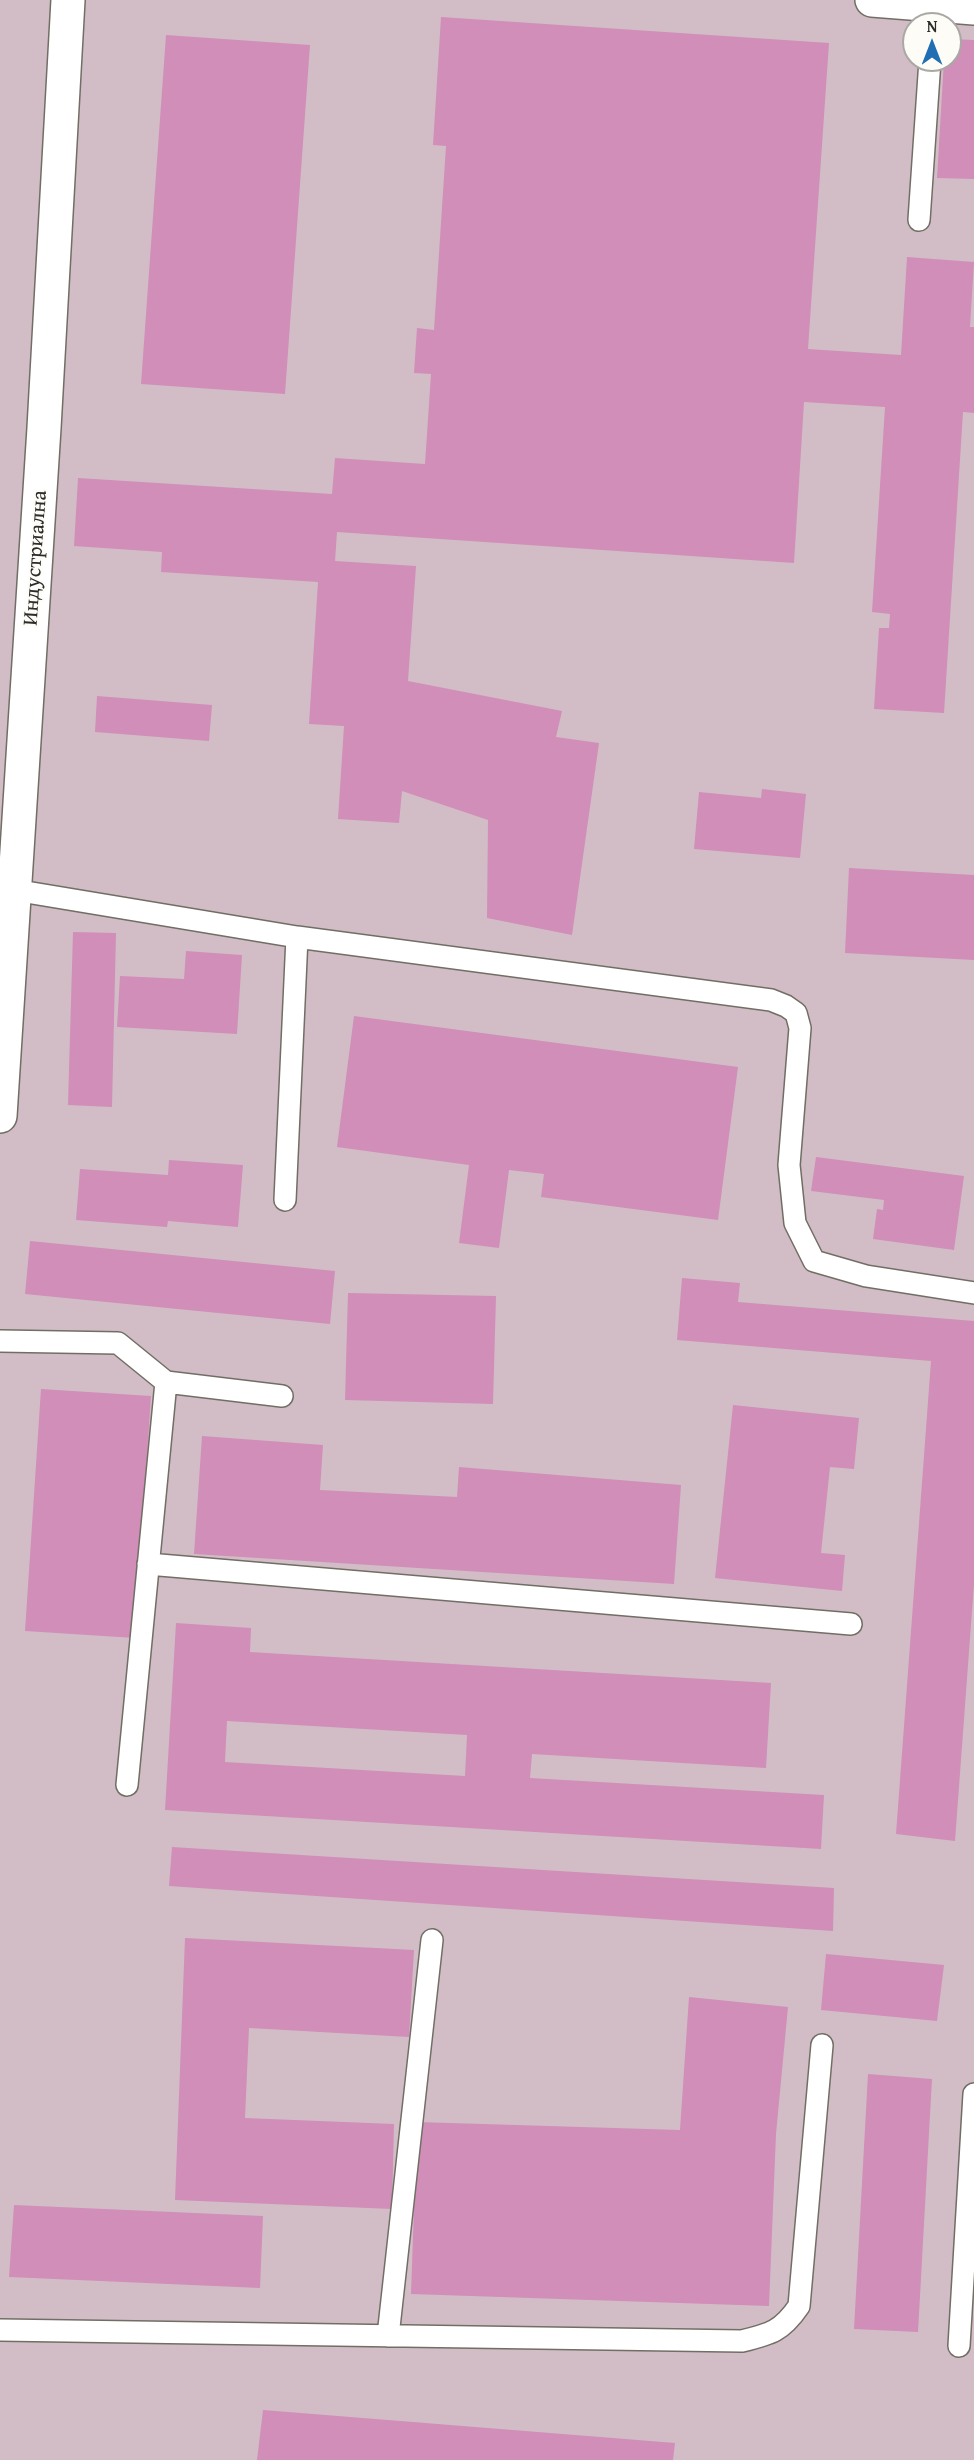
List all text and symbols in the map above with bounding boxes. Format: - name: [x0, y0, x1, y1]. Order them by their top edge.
- north arrow: [902, 12, 962, 72]
- text: N: [927, 14, 937, 38]
- street label: Индустриална: [19, 490, 53, 626]

